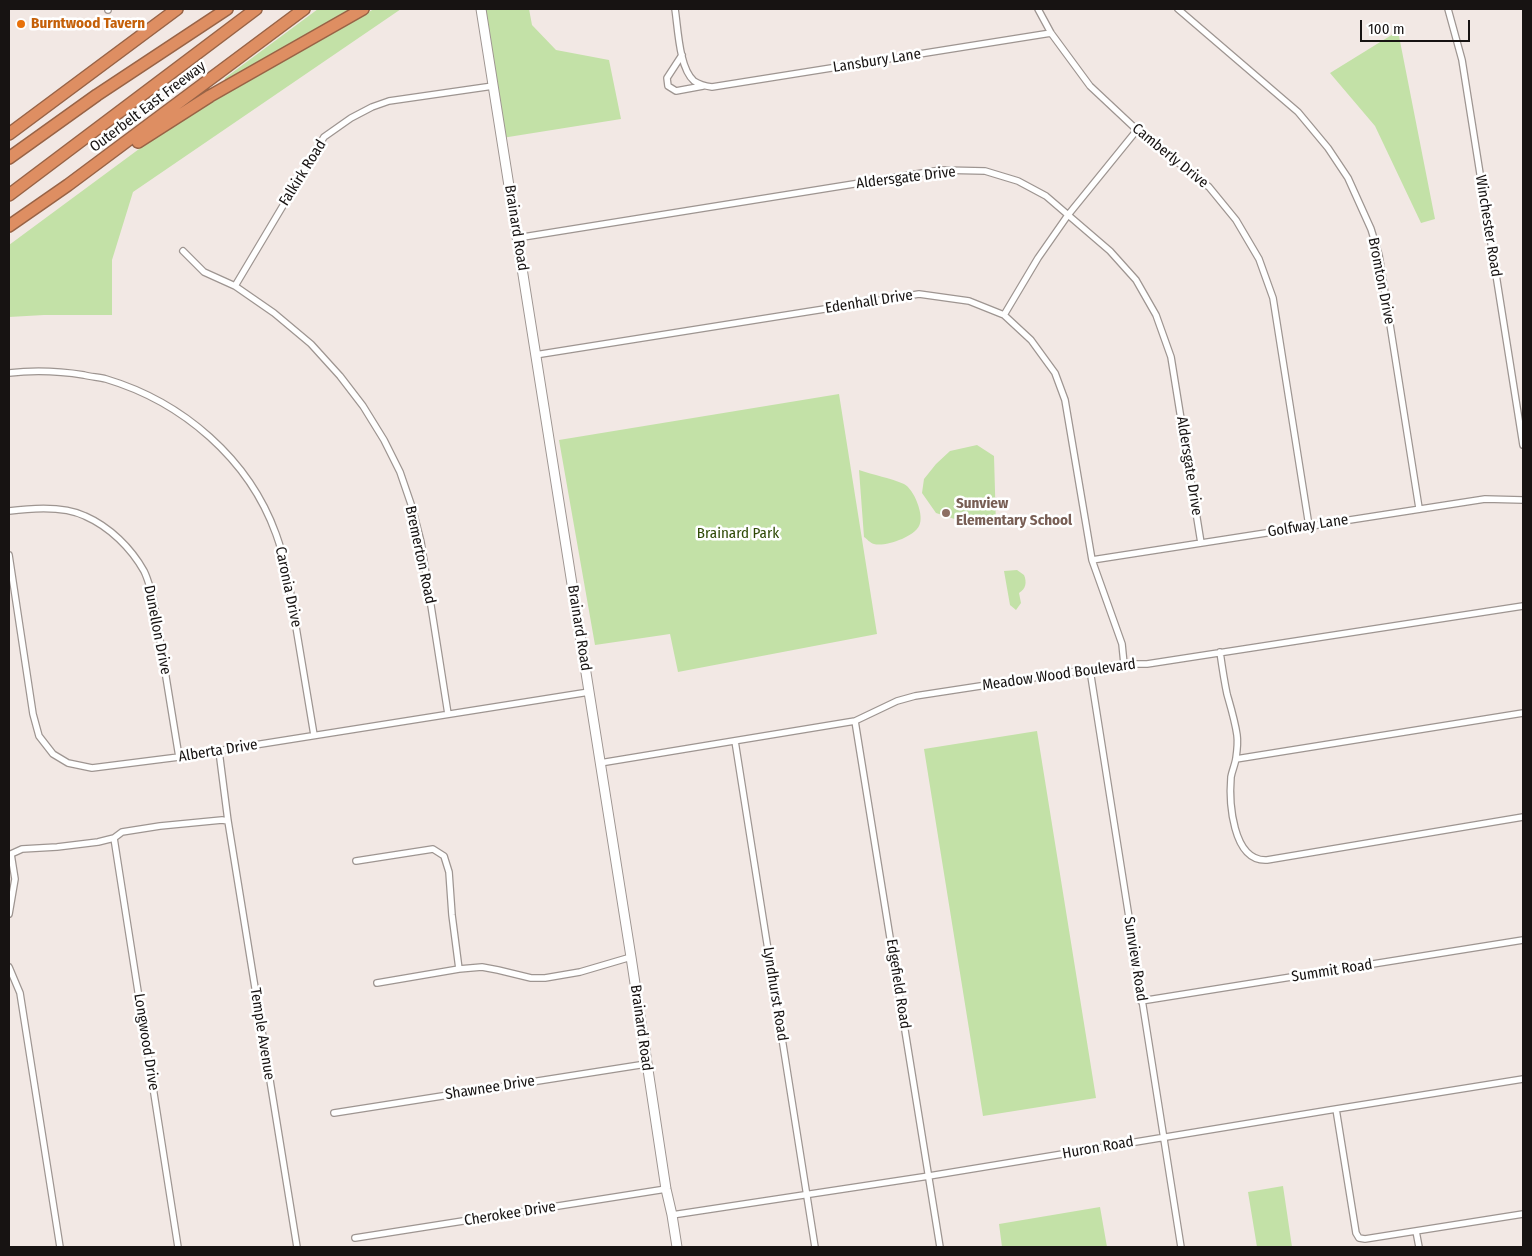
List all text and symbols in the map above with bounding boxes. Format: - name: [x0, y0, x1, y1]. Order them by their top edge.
- scale bar: [1362, 10, 1472, 42]
- place label: Burntwood Tavern: [31, 15, 145, 33]
- marker: Burntwood Tavern: [15, 18, 27, 30]
- text: 100 m: [1368, 20, 1405, 38]
- street label: Lansbury Lane: [832, 45, 922, 77]
- street label: Outerbelt East Freeway: [87, 58, 209, 156]
- street label: Camberly Drive: [1128, 120, 1212, 192]
- street label: Falkirk Road: [276, 137, 330, 209]
- street label: Aldersgate Drive: [855, 163, 957, 193]
- street label: Winchester Road: [1471, 174, 1505, 278]
- street label: Brainard Road: [500, 184, 532, 272]
- street label: Bromton Drive: [1364, 236, 1398, 326]
- street label: Edenhall Drive: [824, 286, 914, 318]
- street label: Aldersgate Drive: [1172, 415, 1206, 517]
- place label: Sunview Elementary School: [956, 495, 1072, 530]
- street label: Bremerton Road: [401, 504, 439, 606]
- marker: Sunview Elementary School: [940, 507, 952, 519]
- street label: Golfway Lane: [1266, 511, 1350, 541]
- park label: Brainard Park: [697, 525, 779, 543]
- street label: Caronia Drive: [271, 545, 305, 629]
- street label: Dunellon Drive: [140, 584, 174, 676]
- street label: Brainard Road: [563, 584, 595, 672]
- street label: Meadow Wood Boulevard: [981, 655, 1137, 695]
- street label: Alberta Drive: [177, 736, 259, 766]
- street label: Sunview Road: [1119, 915, 1151, 1003]
- street label: Edgefield Road: [882, 938, 914, 1030]
- street label: Lyndhurst Road: [759, 946, 791, 1042]
- street label: Summit Road: [1290, 956, 1374, 986]
- street label: Brainard Road: [626, 984, 656, 1072]
- street label: Temple Avenue: [246, 987, 278, 1081]
- street label: Longwood Drive: [129, 992, 163, 1092]
- street label: Shawnee Drive: [444, 1072, 536, 1104]
- street label: Huron Road: [1061, 1133, 1135, 1163]
- street label: Cherokee Drive: [463, 1198, 557, 1230]

